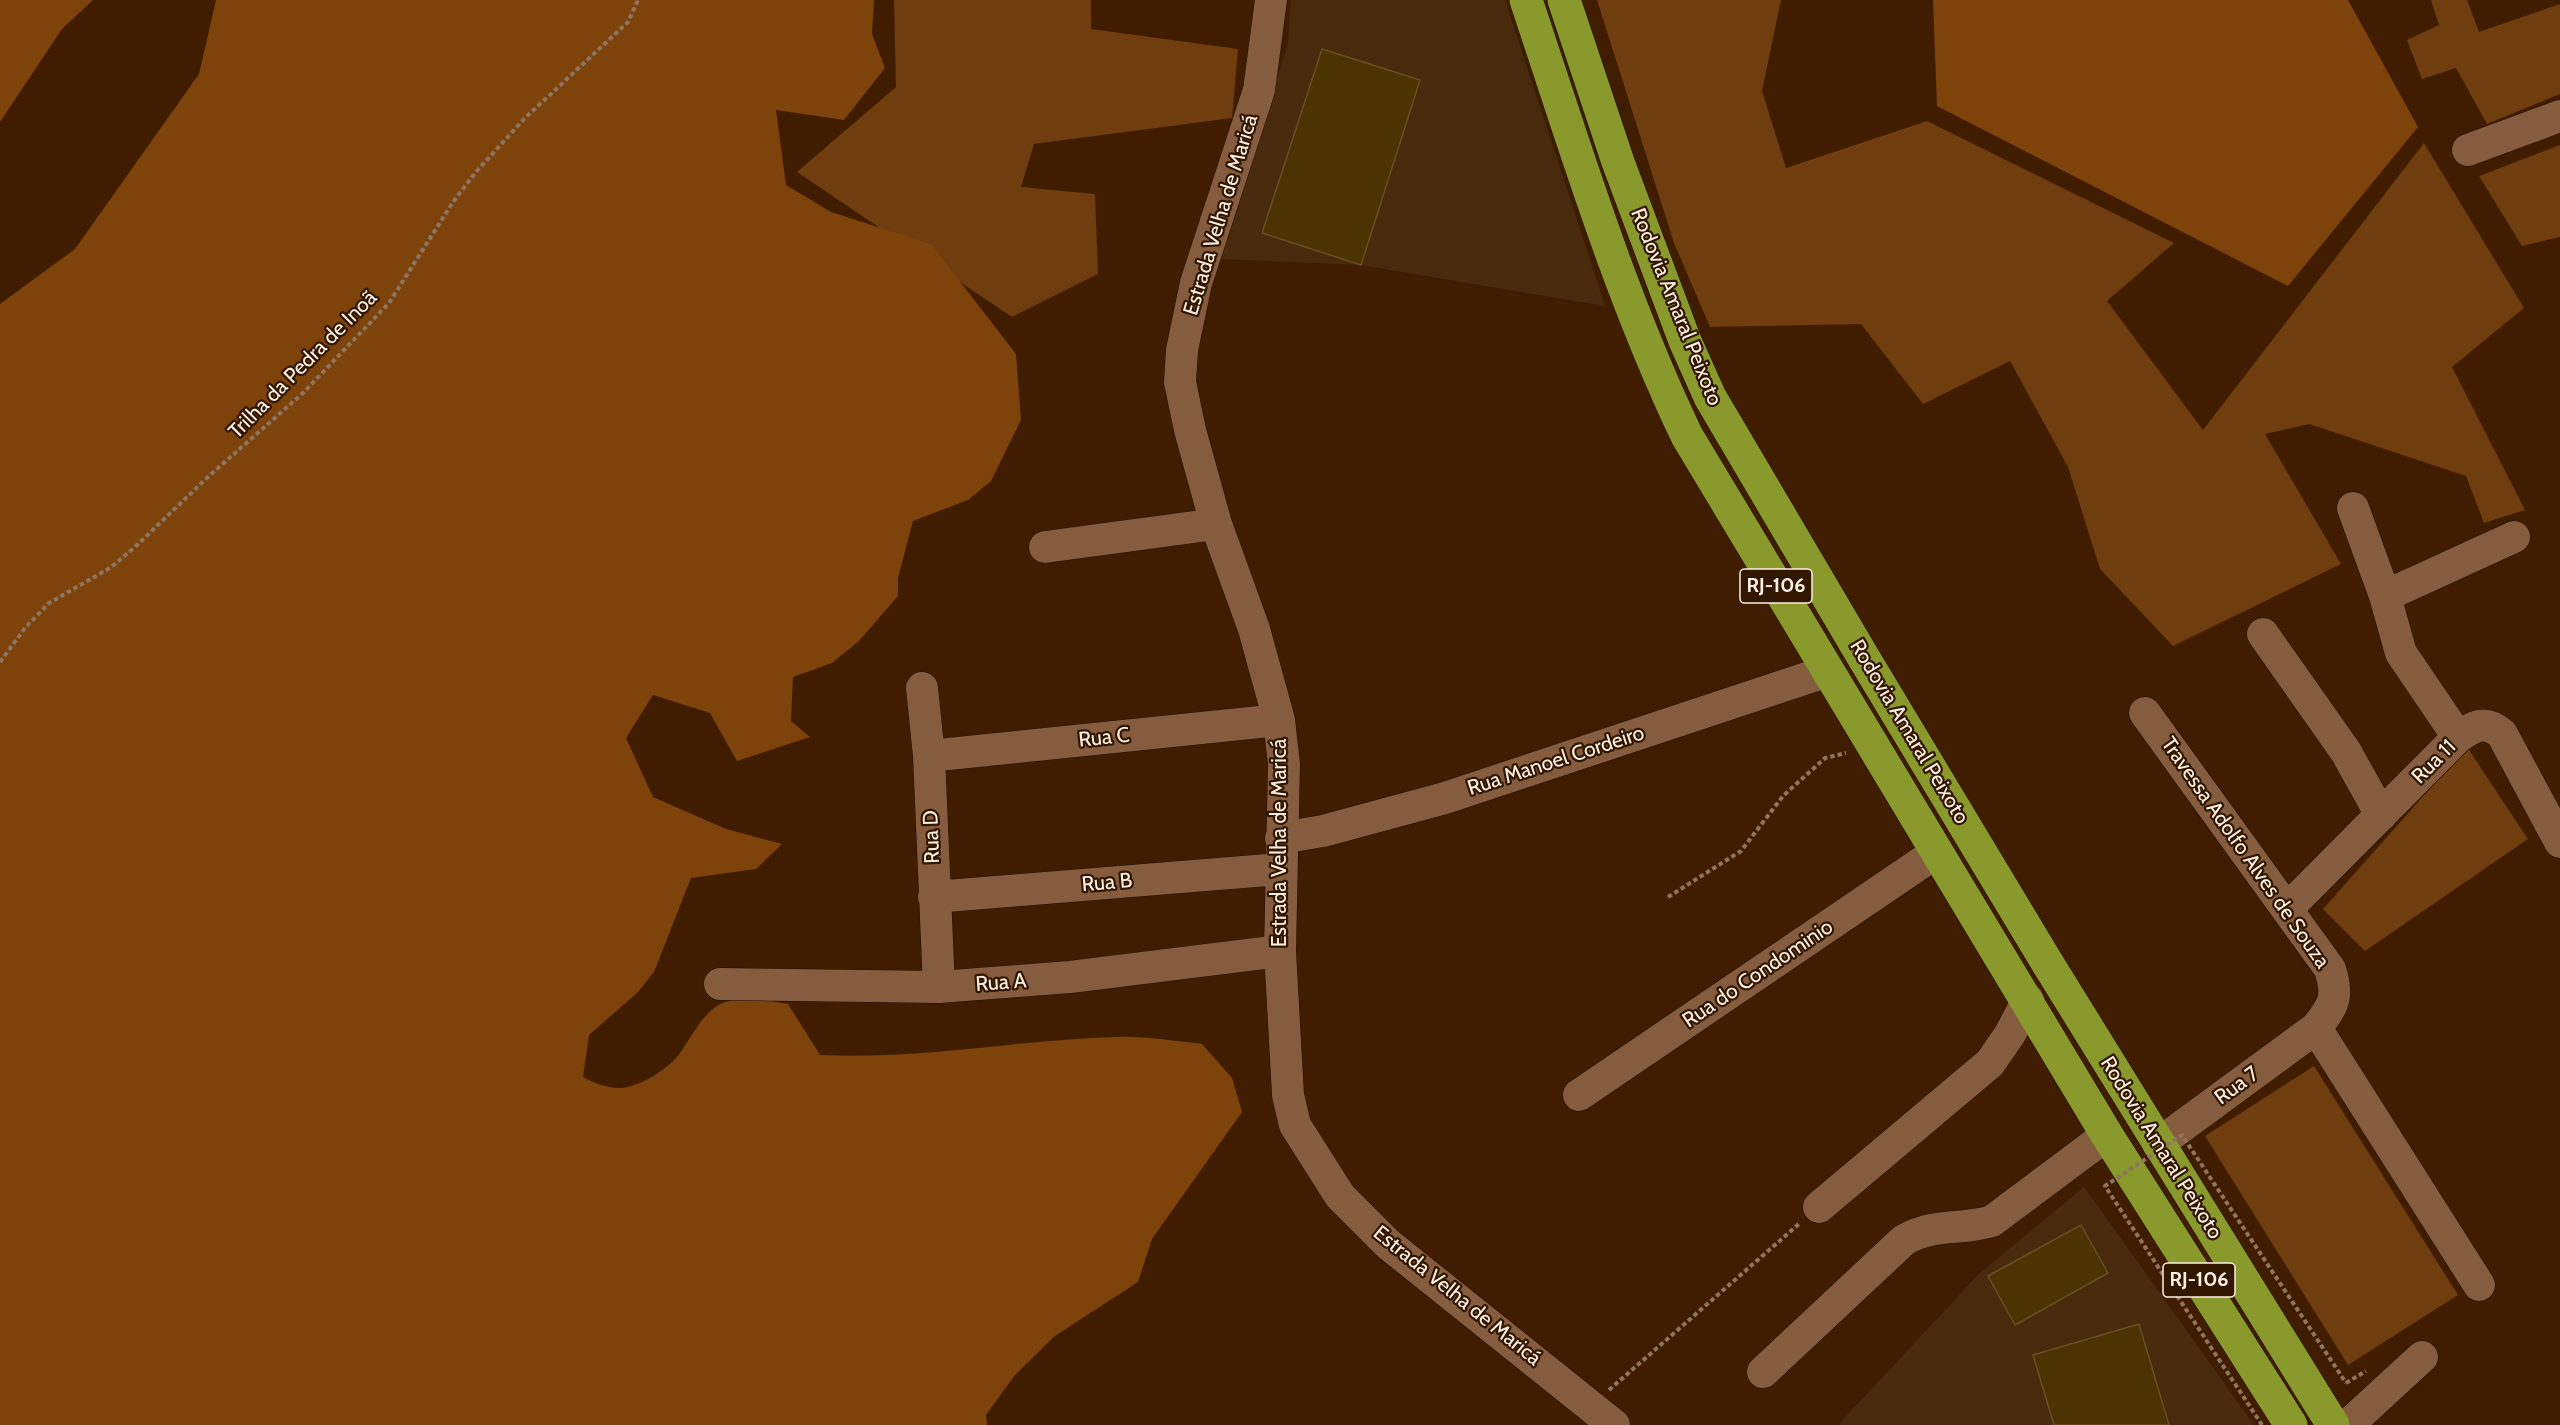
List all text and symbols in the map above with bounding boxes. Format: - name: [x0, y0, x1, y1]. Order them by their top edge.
- street label: Estrada Velha de Maricá: [1178, 112, 1264, 318]
- street label: Rodovia Amaral Peixoto: [1625, 205, 1727, 409]
- street label: Trilha da Pedra de Inoã: [224, 286, 382, 444]
- road number: RJ-106: [1740, 569, 1812, 603]
- street label: Rodovia Amaral Peixoto: [1844, 635, 1974, 829]
- street label: Rua Manoel Cordeiro: [1464, 721, 1648, 801]
- street label: Rua C: [1077, 723, 1131, 753]
- street label: Travessa Adolfo Alves de Souza: [2155, 733, 2335, 973]
- street label: Rua 11: [2407, 735, 2461, 789]
- street label: Estrada Velha de Maricá: [1267, 739, 1293, 947]
- street label: Rua D: [918, 810, 946, 864]
- street label: Rua B: [1081, 868, 1133, 898]
- street label: Rua do Condominio: [1678, 914, 1838, 1034]
- street label: Rua A: [975, 969, 1027, 997]
- street label: Rodovia Amaral Peixoto: [2095, 1052, 2227, 1244]
- street label: Rua 7: [2210, 1061, 2264, 1111]
- street label: Estrada Velha de Maricá: [1368, 1221, 1546, 1371]
- road number: RJ-106: [2163, 1263, 2235, 1297]

